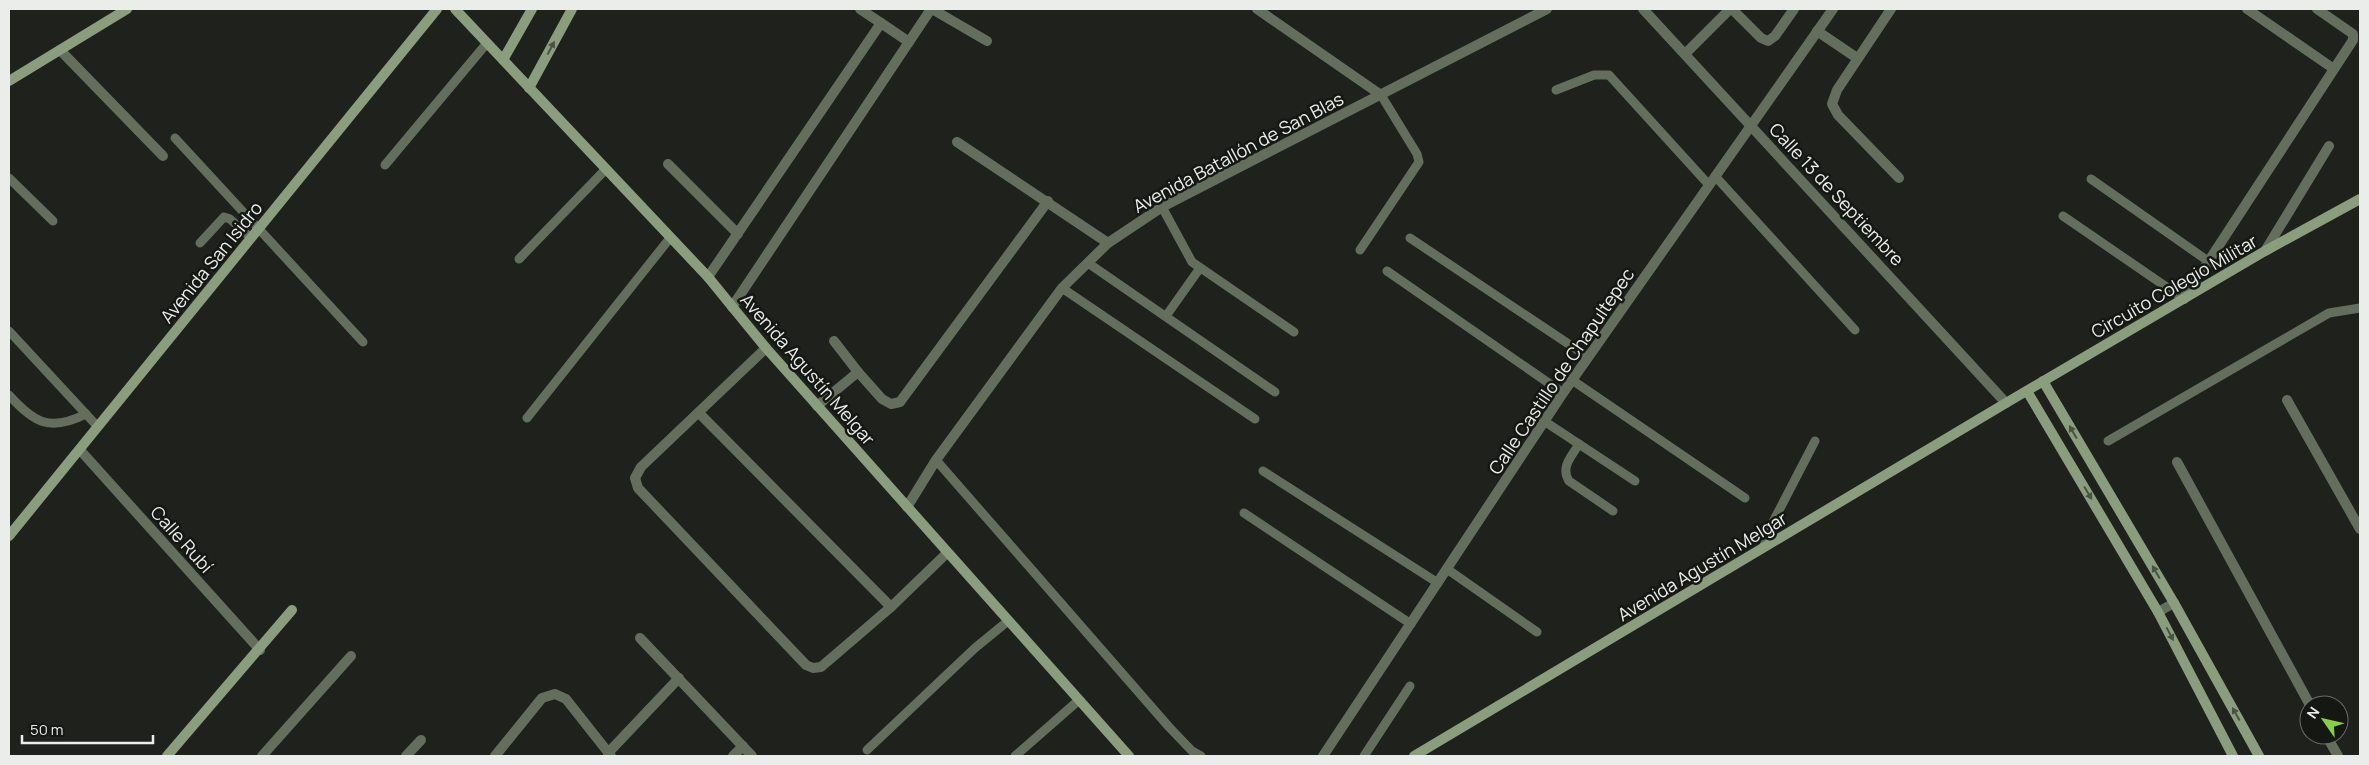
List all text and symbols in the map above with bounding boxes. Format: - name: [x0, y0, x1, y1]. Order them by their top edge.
- one-way arrow: [547, 41, 555, 55]
- street label: Avenida Batallón de San Blas: [1128, 86, 1348, 218]
- street label: Calle 13 de Septiembre: [1764, 117, 1910, 271]
- street label: Avenida San Isidro: [155, 196, 267, 328]
- street label: Circuito Colegio Militar: [2087, 228, 2262, 343]
- street label: Calle Castillo de Chapultepec: [1483, 263, 1639, 479]
- street label: Avenida Agustín Melgar: [735, 288, 881, 450]
- one-way arrow: [2069, 426, 2078, 439]
- one-way arrow: [2083, 487, 2092, 500]
- street label: Calle Rubí: [146, 500, 218, 578]
- street label: Avenida Agustín Melgar: [1613, 506, 1792, 626]
- one-way arrow: [2151, 566, 2160, 579]
- one-way arrow: [2165, 627, 2174, 640]
- north arrow: [2299, 695, 2349, 745]
- text: N: [2302, 703, 2323, 722]
- one-way arrow: [2231, 707, 2240, 720]
- scale bar: [22, 712, 154, 744]
- text: 50 m: [30, 719, 64, 740]

